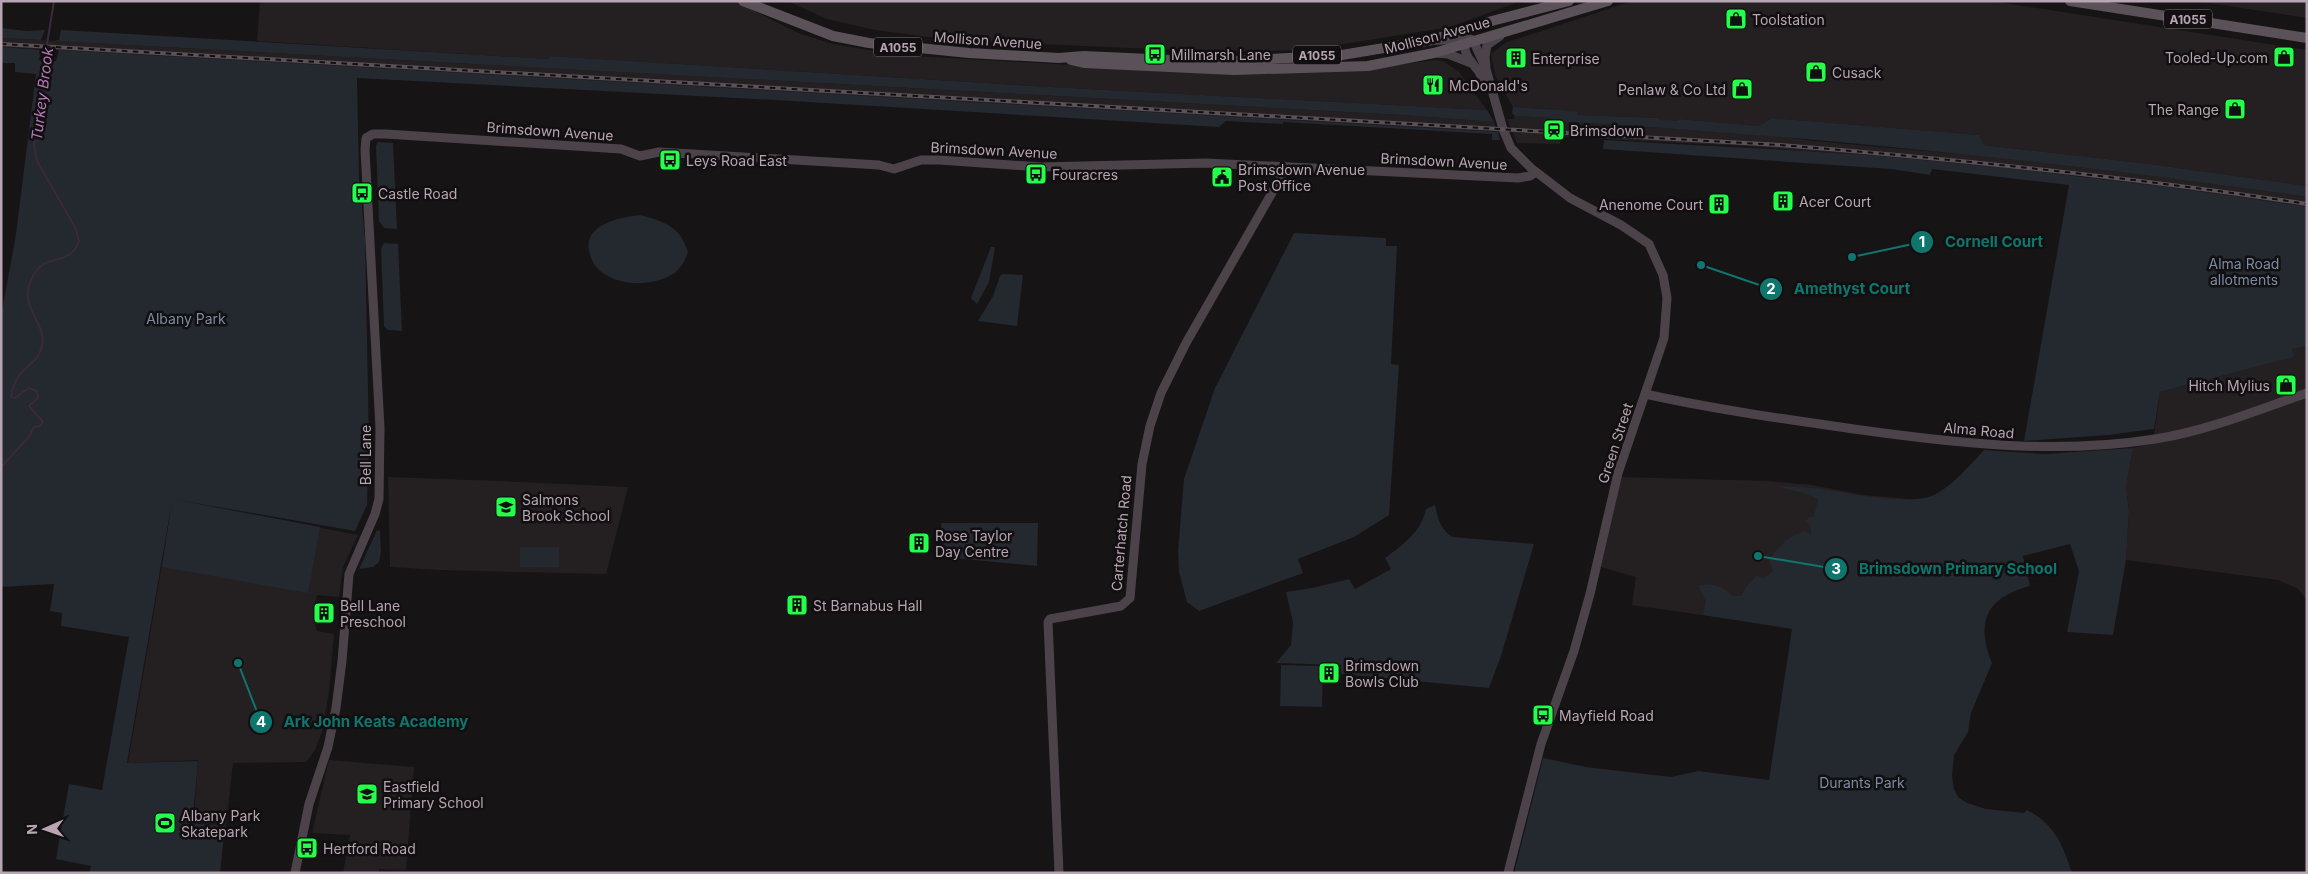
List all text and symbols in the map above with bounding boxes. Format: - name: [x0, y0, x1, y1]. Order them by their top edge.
- shop icon: Toolstation: [1724, 7, 1748, 31]
- road number: A1055: [2164, 10, 2212, 28]
- place label: Toolstation: [1752, 11, 1825, 28]
- street label: Mollison Avenue: [1382, 13, 1492, 57]
- street label: Mollison Avenue: [933, 28, 1043, 52]
- road number: A1055: [874, 38, 922, 56]
- bus stop icon: Millmarsh Lane: [1143, 42, 1167, 66]
- shop icon: Tooled-Up.com: [2272, 45, 2296, 69]
- water label: Turkey Brook: [27, 46, 57, 142]
- place label: Millmarsh Lane: [1171, 46, 1271, 63]
- road number: A1055: [1293, 46, 1341, 64]
- building icon: Enterprise: [1504, 46, 1528, 70]
- place label: Tooled-Up.com: [2165, 49, 2268, 66]
- place label: Enterprise: [1532, 50, 1600, 67]
- shop icon: Cusack: [1804, 60, 1828, 84]
- place label: Cusack: [1832, 64, 1882, 81]
- restaurant icon: McDonald's: [1421, 73, 1445, 97]
- place label: McDonald's: [1449, 77, 1528, 94]
- shop icon: Penlaw & Co Ltd: [1730, 77, 1754, 101]
- place label: Penlaw & Co Ltd: [1618, 81, 1726, 98]
- shop icon: The Range: [2223, 97, 2247, 121]
- place label: The Range: [2148, 101, 2219, 118]
- street label: Brimsdown Avenue: [486, 118, 614, 144]
- station icon: Brimsdown: [1542, 118, 1566, 142]
- place label: Brimsdown: [1570, 122, 1644, 139]
- street label: Brimsdown Avenue: [930, 138, 1058, 162]
- bus stop icon: Leys Road East: [658, 148, 682, 172]
- street label: Brimsdown Avenue: [1380, 149, 1508, 173]
- place label: Leys Road East: [686, 152, 787, 169]
- place label: Brimsdown Avenue Post Office: [1238, 161, 1365, 194]
- bus stop icon: Fouracres: [1024, 162, 1048, 186]
- public building icon: Brimsdown Avenue Post Office: [1210, 165, 1234, 189]
- place label: Fouracres: [1052, 166, 1118, 183]
- bus stop icon: Castle Road: [350, 181, 374, 205]
- place label: Castle Road: [378, 185, 457, 202]
- building icon: Acer Court: [1771, 189, 1795, 213]
- building icon: Anenome Court: [1707, 192, 1731, 216]
- place label: Acer Court: [1799, 193, 1871, 210]
- place label: Anenome Court: [1599, 196, 1703, 213]
- callout: Cornell Court: [1910, 227, 2053, 257]
- text: 1: [1919, 232, 1925, 251]
- text: Cornell Court: [1945, 232, 2044, 251]
- park label: Alma Road allotments: [2209, 255, 2279, 288]
- callout: Amethyst Court: [1758, 274, 1920, 304]
- text: 2: [1766, 279, 1776, 298]
- text: Amethyst Court: [1794, 279, 1911, 298]
- park label: Albany Park: [146, 310, 226, 327]
- shop icon: Hitch Mylius: [2274, 373, 2298, 397]
- place label: Hitch Mylius: [2188, 377, 2270, 394]
- street label: Green Street: [1594, 400, 1636, 485]
- street label: Alma Road: [1943, 418, 2015, 442]
- street label: Bell Lane: [357, 425, 374, 485]
- street label: Carterhatch Road: [1107, 474, 1135, 592]
- place label: Salmons Brook School: [522, 491, 610, 524]
- school or university icon: Salmons Brook School: [494, 495, 518, 519]
- place label: Rose Taylor Day Centre: [935, 527, 1012, 560]
- building icon: Rose Taylor Day Centre: [907, 531, 931, 555]
- callout: Brimsdown Primary School: [1824, 554, 2067, 584]
- text: 3: [1831, 559, 1841, 578]
- text: Brimsdown Primary School: [1859, 559, 2057, 578]
- building icon: St Barnabus Hall: [785, 593, 809, 617]
- place label: Bell Lane Preschool: [340, 597, 406, 630]
- place label: St Barnabus Hall: [813, 597, 922, 614]
- building icon: Bell Lane Preschool: [312, 601, 336, 625]
- place label: Brimsdown Bowls Club: [1345, 657, 1419, 690]
- building icon: Brimsdown Bowls Club: [1317, 661, 1341, 685]
- bus stop icon: Mayfield Road: [1531, 703, 1555, 727]
- callout: Ark John Keats Academy: [248, 707, 478, 737]
- place label: Mayfield Road: [1559, 707, 1654, 724]
- text: 4: [256, 712, 266, 731]
- text: Ark John Keats Academy: [284, 712, 468, 731]
- park label: Durants Park: [1819, 774, 1905, 791]
- place label: Eastfield Primary School: [383, 778, 484, 811]
- school or university icon: Eastfield Primary School: [355, 782, 379, 806]
- north arrow: [20, 804, 70, 854]
- place label: Albany Park Skatepark: [181, 807, 261, 840]
- sports icon: Albany Park Skatepark: [153, 811, 177, 835]
- text: N: [23, 824, 40, 835]
- bus stop icon: Hertford Road: [295, 836, 319, 860]
- place label: Hertford Road: [323, 840, 416, 857]

